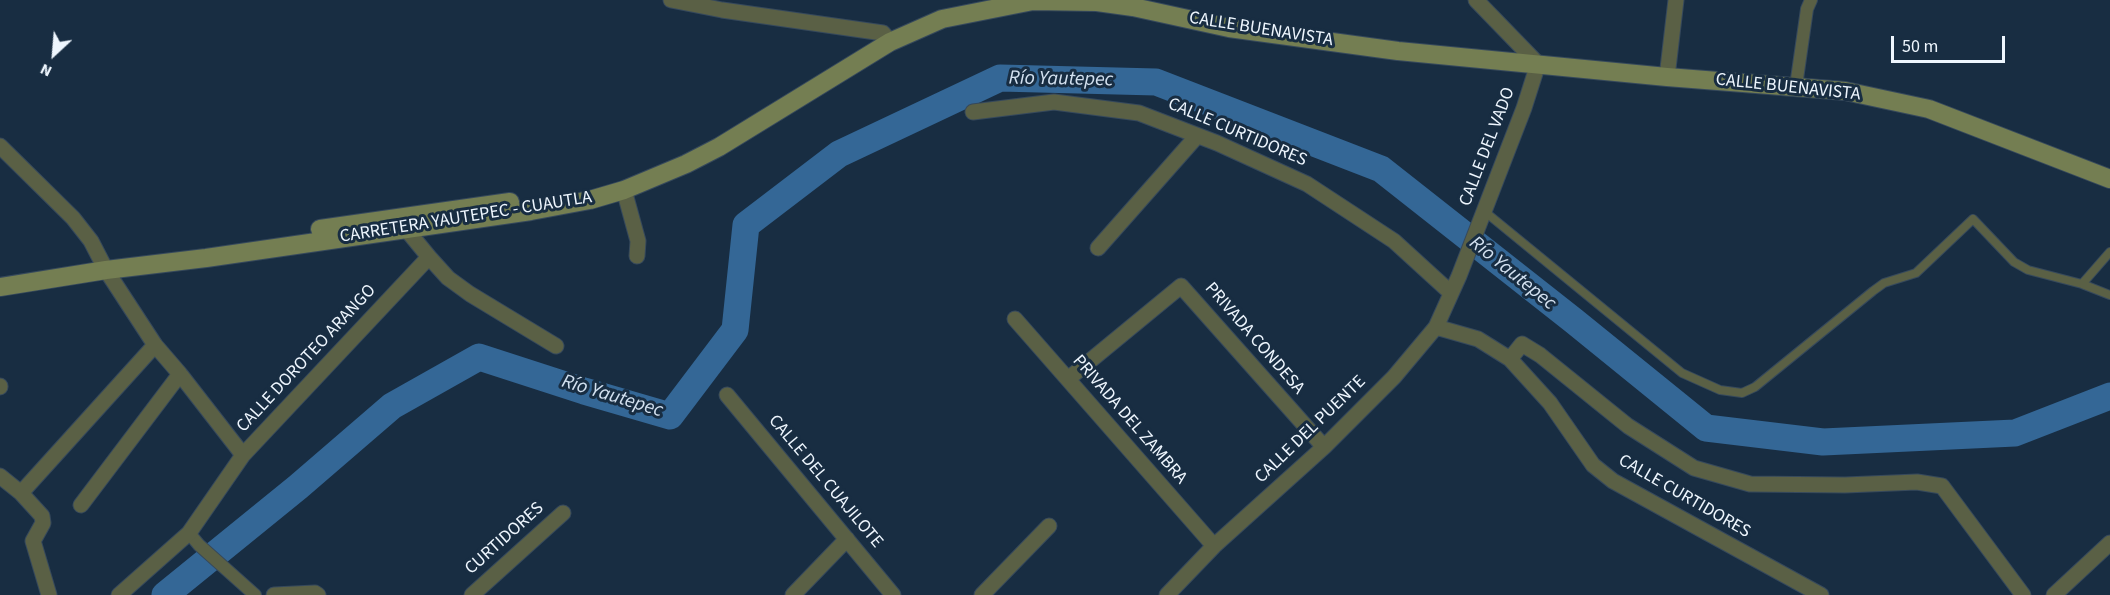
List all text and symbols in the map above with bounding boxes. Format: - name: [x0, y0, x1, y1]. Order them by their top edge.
- street label: CALLE BUENAVISTA: [1187, 8, 1335, 52]
- north arrow: [24, 24, 84, 84]
- scale bar: [1894, 24, 2008, 62]
- text: 50 m: [1902, 34, 1938, 59]
- text: N: [37, 58, 56, 82]
- water label: Río Yautepec: [1008, 67, 1114, 93]
- street label: CALLE BUENAVISTA: [1715, 70, 1861, 106]
- street label: CALLE DEL VADO: [1455, 85, 1521, 209]
- street label: CALLE CURTIDORES: [1164, 94, 1310, 172]
- street label: CARRETERA YAUTEPEC - CUAUTLA: [339, 187, 593, 249]
- water label: Río Yautepec: [1464, 232, 1560, 316]
- street label: PRIVADA CONDESA: [1199, 279, 1309, 399]
- street label: CALLE DOROTEO ARANGO: [233, 280, 381, 438]
- street label: PRIVADA DEL ZAMBRA: [1067, 351, 1191, 489]
- water label: Río Yautepec: [558, 370, 666, 424]
- street label: CALLE DEL PUENTE: [1251, 372, 1371, 488]
- street label: CALLE DEL CUAJILOTE: [763, 411, 887, 553]
- street label: CALLE CURTIDORES: [1614, 450, 1754, 544]
- street label: CURTIDORES: [461, 498, 549, 580]

